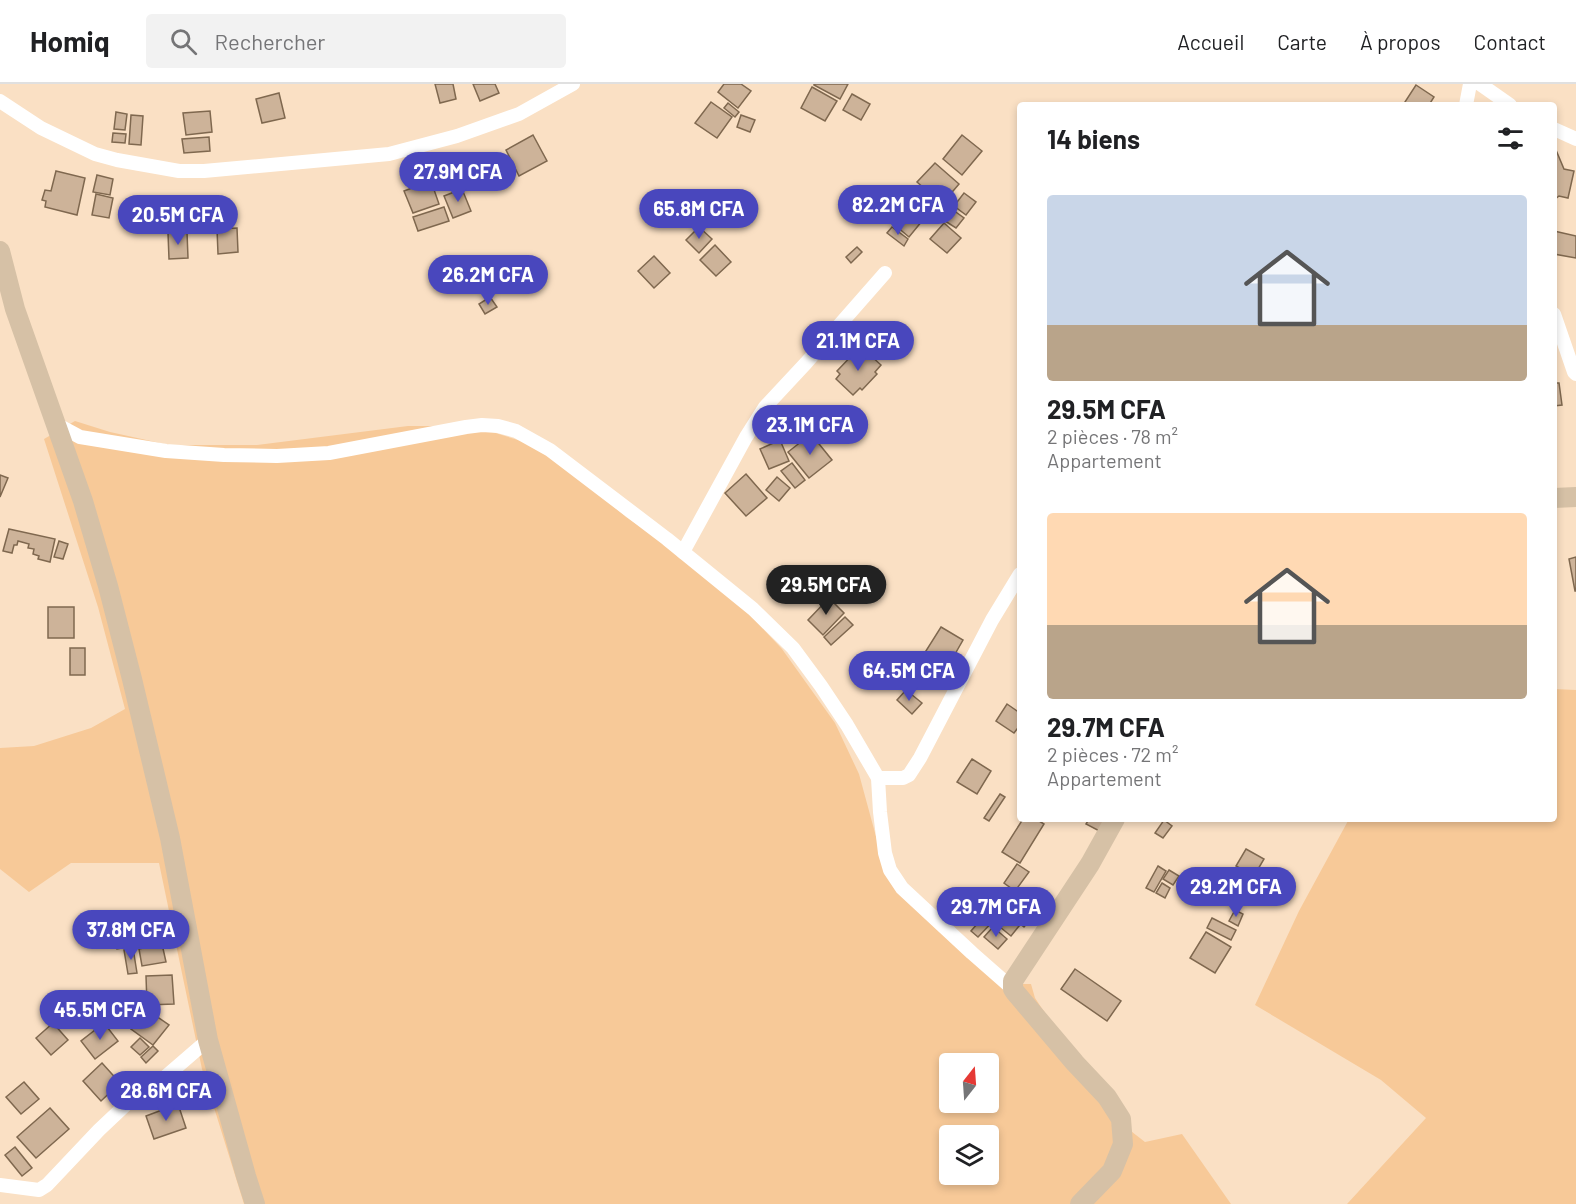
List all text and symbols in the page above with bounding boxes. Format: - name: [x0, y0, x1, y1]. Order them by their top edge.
- search box: [146, 14, 566, 68]
- text: Homiq: [30, 24, 110, 58]
- icon: search: [167, 25, 200, 58]
- text: Rechercher: [215, 28, 325, 54]
- text: Accueil: [1177, 29, 1244, 54]
- text: Carte: [1277, 29, 1327, 54]
- text: À propos: [1360, 29, 1441, 54]
- text: Contact: [1474, 29, 1546, 54]
- icon: filters: [1494, 122, 1527, 155]
- text: 14 biens: [1047, 123, 1140, 154]
- pin: 27.9M CFA: [389, 152, 527, 203]
- text: 27.9M CFA: [413, 159, 503, 183]
- pin: 82.2M CFA: [829, 185, 967, 236]
- pin: 65.8M CFA: [630, 189, 768, 240]
- text: 82.2M CFA: [852, 192, 944, 216]
- pin: 20.5M CFA: [109, 195, 247, 246]
- text: 65.8M CFA: [653, 196, 745, 220]
- text: 20.5M CFA: [132, 202, 224, 226]
- icon: home: [1233, 234, 1341, 342]
- pin: 26.2M CFA: [419, 255, 557, 306]
- text: 26.2M CFA: [442, 262, 534, 286]
- pin: 21.1M CFA: [789, 321, 927, 372]
- text: 21.1M CFA: [816, 328, 900, 352]
- text: 29.5M CFA: [1047, 393, 1166, 424]
- pin: 23.1M CFA: [741, 405, 879, 456]
- text: 23.1M CFA: [766, 412, 854, 436]
- text: 2 pièces · 78 m²: [1047, 424, 1178, 448]
- text: Appartement: [1047, 448, 1162, 472]
- icon: home: [1233, 552, 1341, 660]
- pin: 29.5M CFA: [757, 565, 895, 616]
- text: 29.5M CFA: [780, 572, 872, 596]
- pin: 64.5M CFA: [840, 651, 978, 702]
- text: 64.5M CFA: [863, 658, 955, 682]
- text: 29.7M CFA: [1047, 711, 1165, 742]
- text: 2 pièces · 72 m²: [1047, 742, 1178, 766]
- text: Appartement: [1047, 766, 1162, 790]
- pin: 29.2M CFA: [1167, 867, 1305, 918]
- text: 29.2M CFA: [1190, 874, 1282, 898]
- pin: 29.7M CFA: [927, 887, 1065, 938]
- text: 29.7M CFA: [951, 894, 1041, 918]
- pin: 37.8M CFA: [62, 910, 200, 961]
- text: 37.8M CFA: [86, 917, 176, 941]
- pin: 45.5M CFA: [31, 990, 169, 1041]
- text: 45.5M CFA: [54, 997, 146, 1021]
- north arrow: [939, 1053, 999, 1113]
- map controls: [939, 1053, 999, 1185]
- pin: 28.6M CFA: [97, 1071, 235, 1122]
- text: 28.6M CFA: [120, 1078, 212, 1102]
- button: layers: [939, 1125, 999, 1185]

